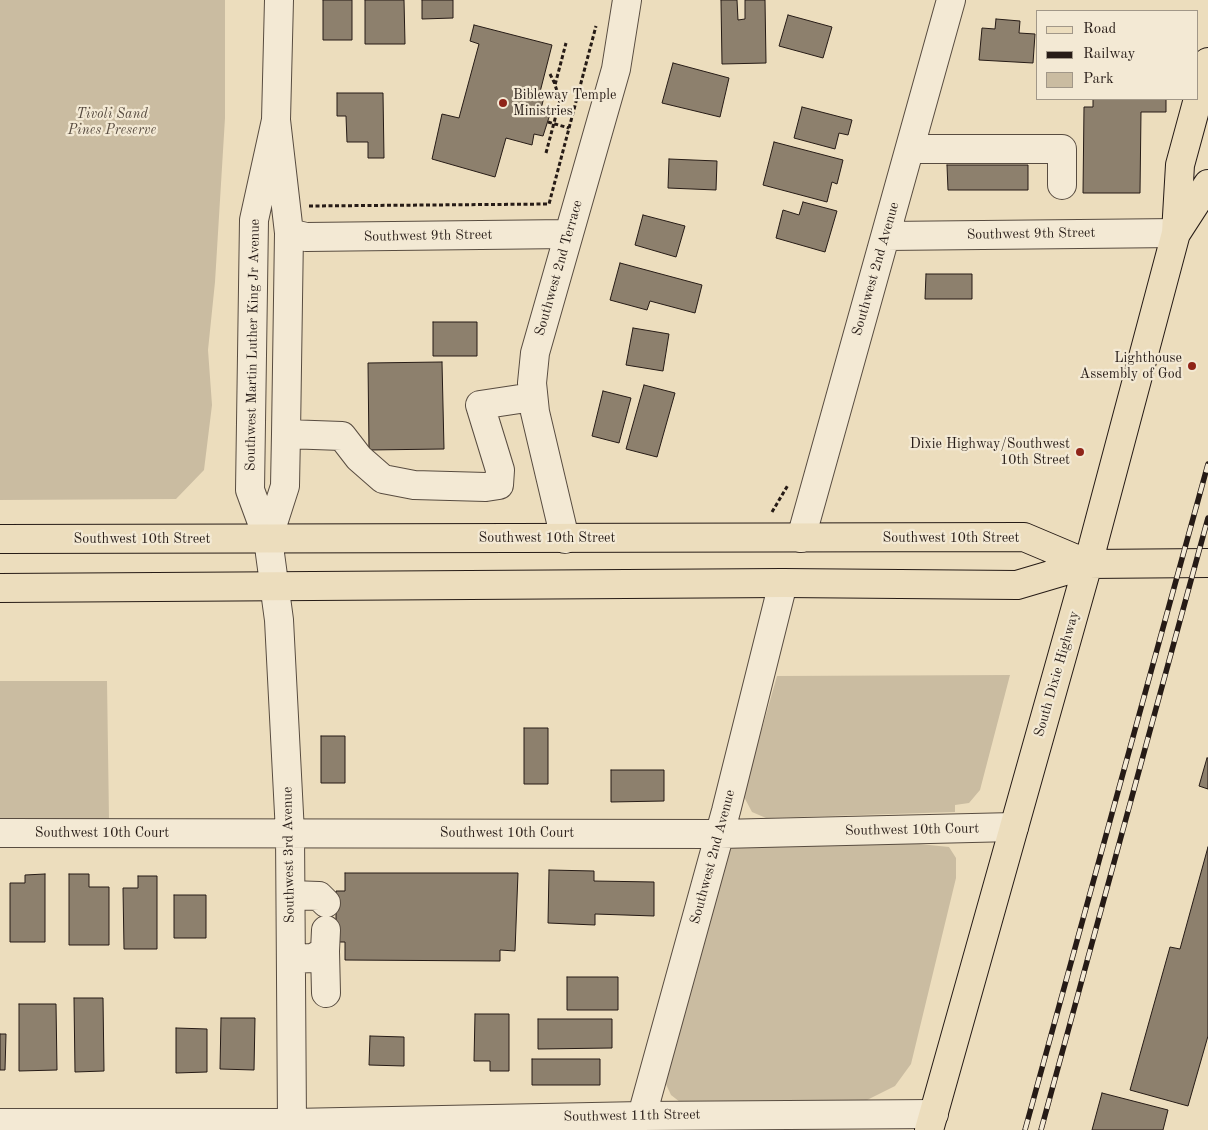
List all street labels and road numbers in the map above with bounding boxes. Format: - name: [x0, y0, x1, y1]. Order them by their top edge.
- street label: Southwest 2nd Terrace: [532, 198, 586, 338]
- street label: Southwest 2nd Avenue: [849, 200, 903, 338]
- street label: Southwest Martin Luther King Jr Avenue: [242, 219, 264, 471]
- street label: Southwest 9th Street: [966, 224, 1096, 244]
- street label: Southwest 9th Street: [363, 226, 493, 246]
- street label: Southwest 10th Street: [479, 530, 615, 546]
- street label: Southwest 10th Street: [883, 530, 1019, 546]
- street label: Southwest 10th Street: [74, 531, 210, 547]
- street label: South Dixie Highway: [1031, 609, 1083, 739]
- street label: Southwest 3rd Avenue: [279, 787, 299, 923]
- street label: Southwest 2nd Avenue: [687, 788, 739, 926]
- street label: Southwest 10th Court: [845, 820, 979, 840]
- street label: Southwest 10th Court: [35, 825, 169, 841]
- street label: Southwest 10th Court: [440, 825, 574, 841]
- street label: Southwest 11th Street: [563, 1106, 701, 1126]

